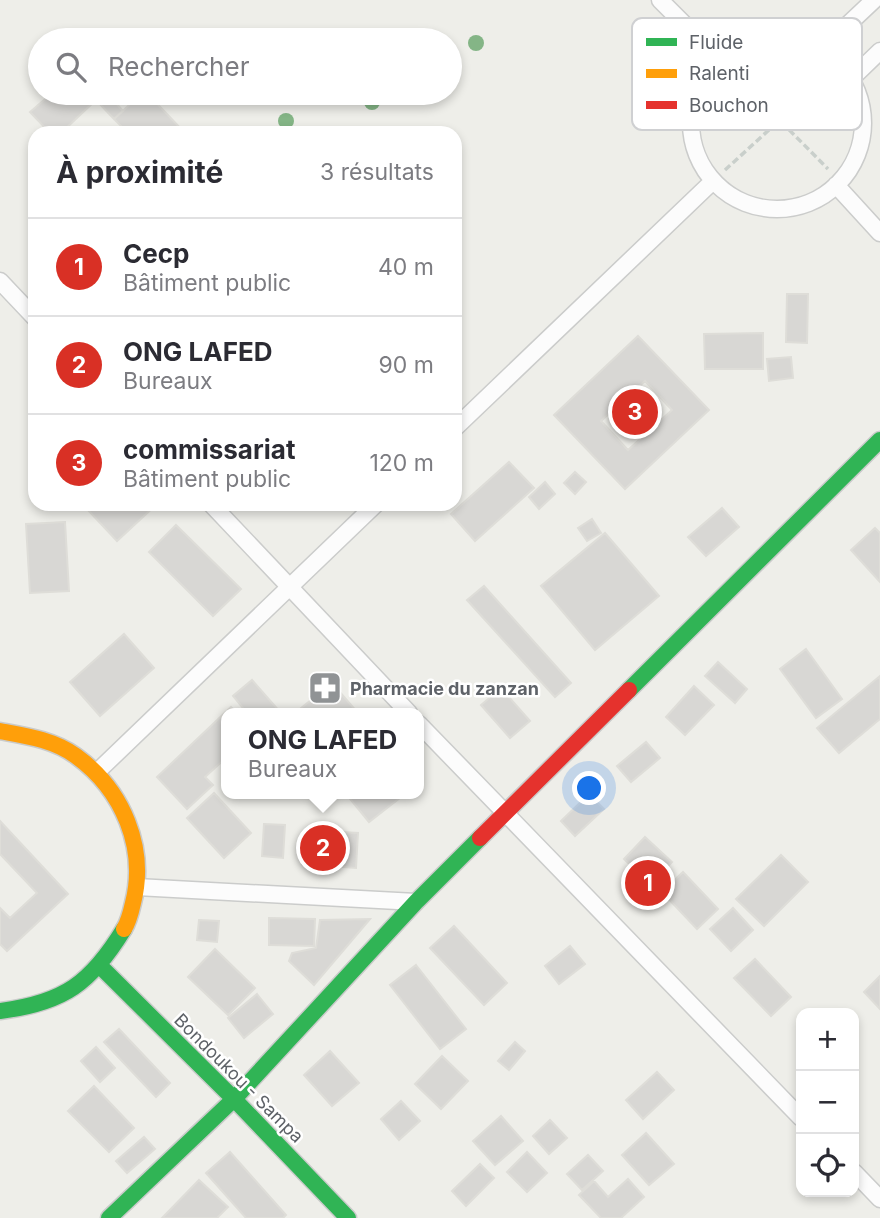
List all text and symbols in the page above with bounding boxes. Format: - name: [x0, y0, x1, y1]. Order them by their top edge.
- legend: [632, 18, 862, 130]
- search box: [28, 28, 462, 105]
- text: Fluide: [689, 31, 743, 54]
- icon: search: [52, 48, 90, 86]
- text: Rechercher: [108, 51, 249, 82]
- text: Ralenti: [689, 62, 750, 85]
- text: Bouchon: [689, 94, 769, 117]
- text: À proximité: [56, 154, 223, 190]
- text: 3 résultats: [320, 158, 434, 186]
- text: Cecp: [123, 238, 189, 269]
- text: 1: [74, 253, 84, 281]
- text: 40 m: [378, 253, 434, 281]
- text: Bâtiment public: [123, 269, 291, 297]
- text: ONG LAFED: [123, 336, 272, 367]
- text: 2: [72, 351, 86, 379]
- text: 90 m: [379, 351, 434, 379]
- text: Bureaux: [123, 367, 213, 395]
- pin: 3: [612, 386, 658, 438]
- text: commissariat: [123, 434, 295, 465]
- text: 3: [72, 449, 86, 477]
- text: 120 m: [369, 449, 434, 477]
- text: Bâtiment public: [123, 465, 291, 493]
- pharmacy icon: Pharmacie du zanzan: [306, 669, 344, 707]
- place label: Pharmacie du zanzan: [350, 678, 539, 699]
- popup: [221, 708, 424, 799]
- text: ONG LAFED: [248, 724, 397, 755]
- text: Bureaux: [248, 755, 337, 783]
- your location: [572, 771, 606, 805]
- pin: 2: [300, 822, 346, 874]
- pin: 1: [625, 857, 671, 909]
- map controls: [796, 1008, 859, 1197]
- button: +: [796, 1008, 859, 1071]
- street label: Bondoukou - Sampa: [170, 1009, 308, 1147]
- button: −: [796, 1071, 859, 1134]
- button: locate: [796, 1134, 859, 1197]

